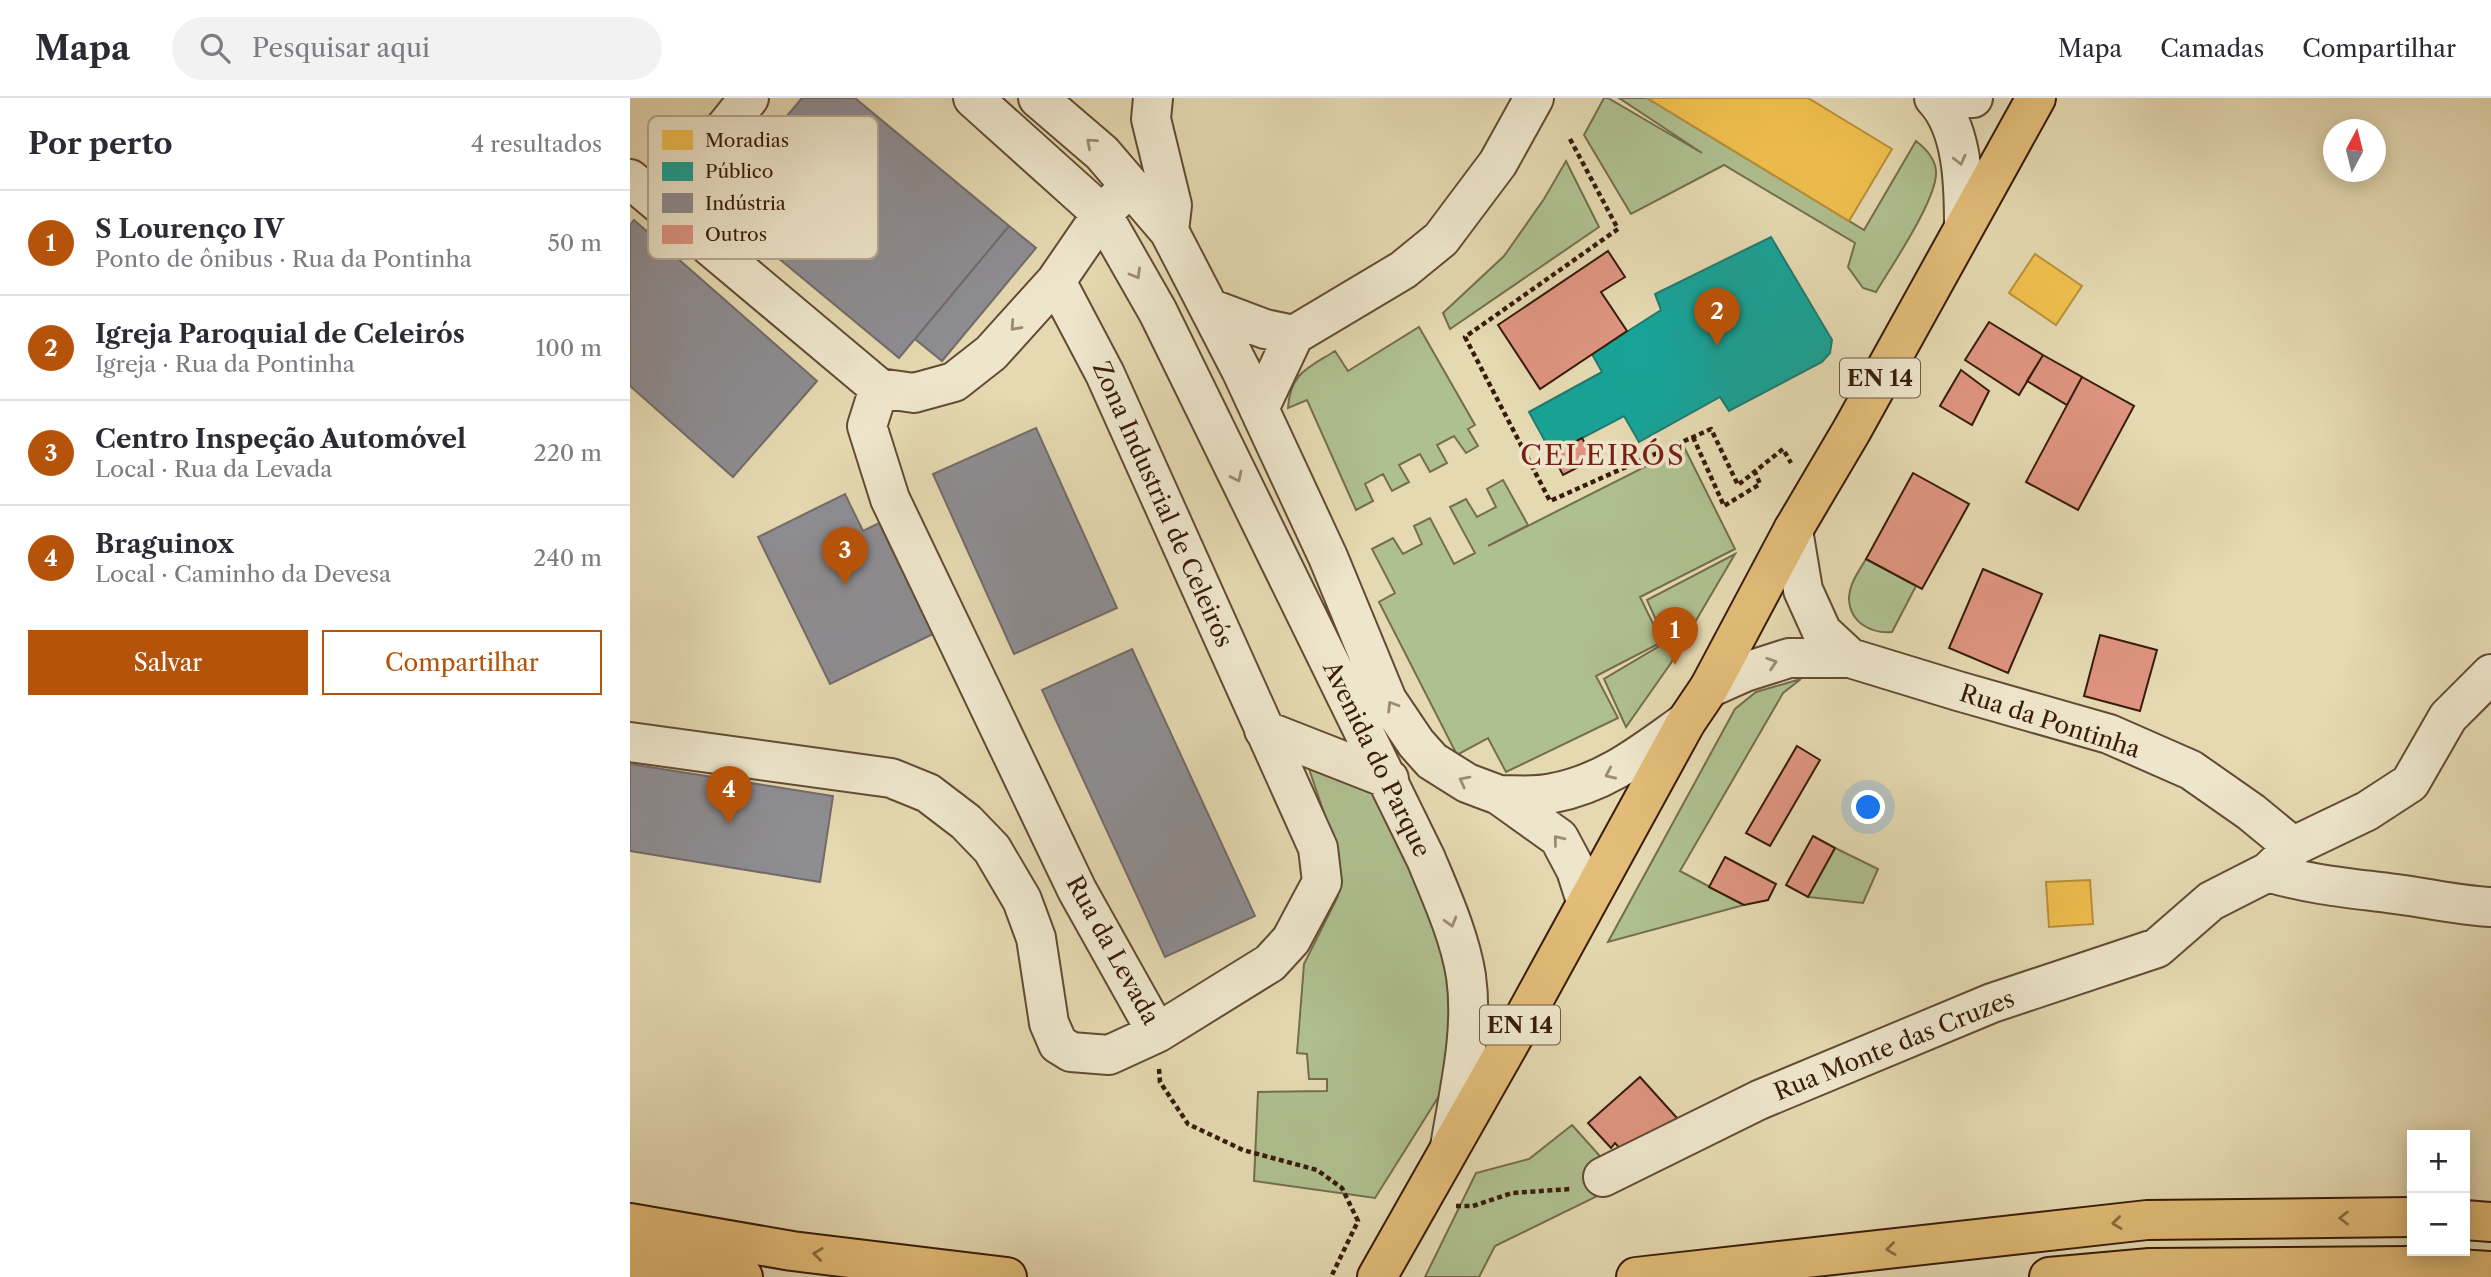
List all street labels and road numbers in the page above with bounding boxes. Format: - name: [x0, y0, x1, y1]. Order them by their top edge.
- street label: Zona Industrial de Celeirós: [1087, 357, 1239, 651]
- road number: EN 14: [1840, 358, 1920, 398]
- street label: Avenida do Parque: [1317, 655, 1437, 862]
- street label: Rua da Pontinha: [1956, 678, 2144, 764]
- street label: Rua da Levada: [1060, 871, 1166, 1030]
- street label: Rua Monte das Cruzes: [1770, 983, 2018, 1107]
- road number: EN 14: [1480, 1006, 1560, 1044]

